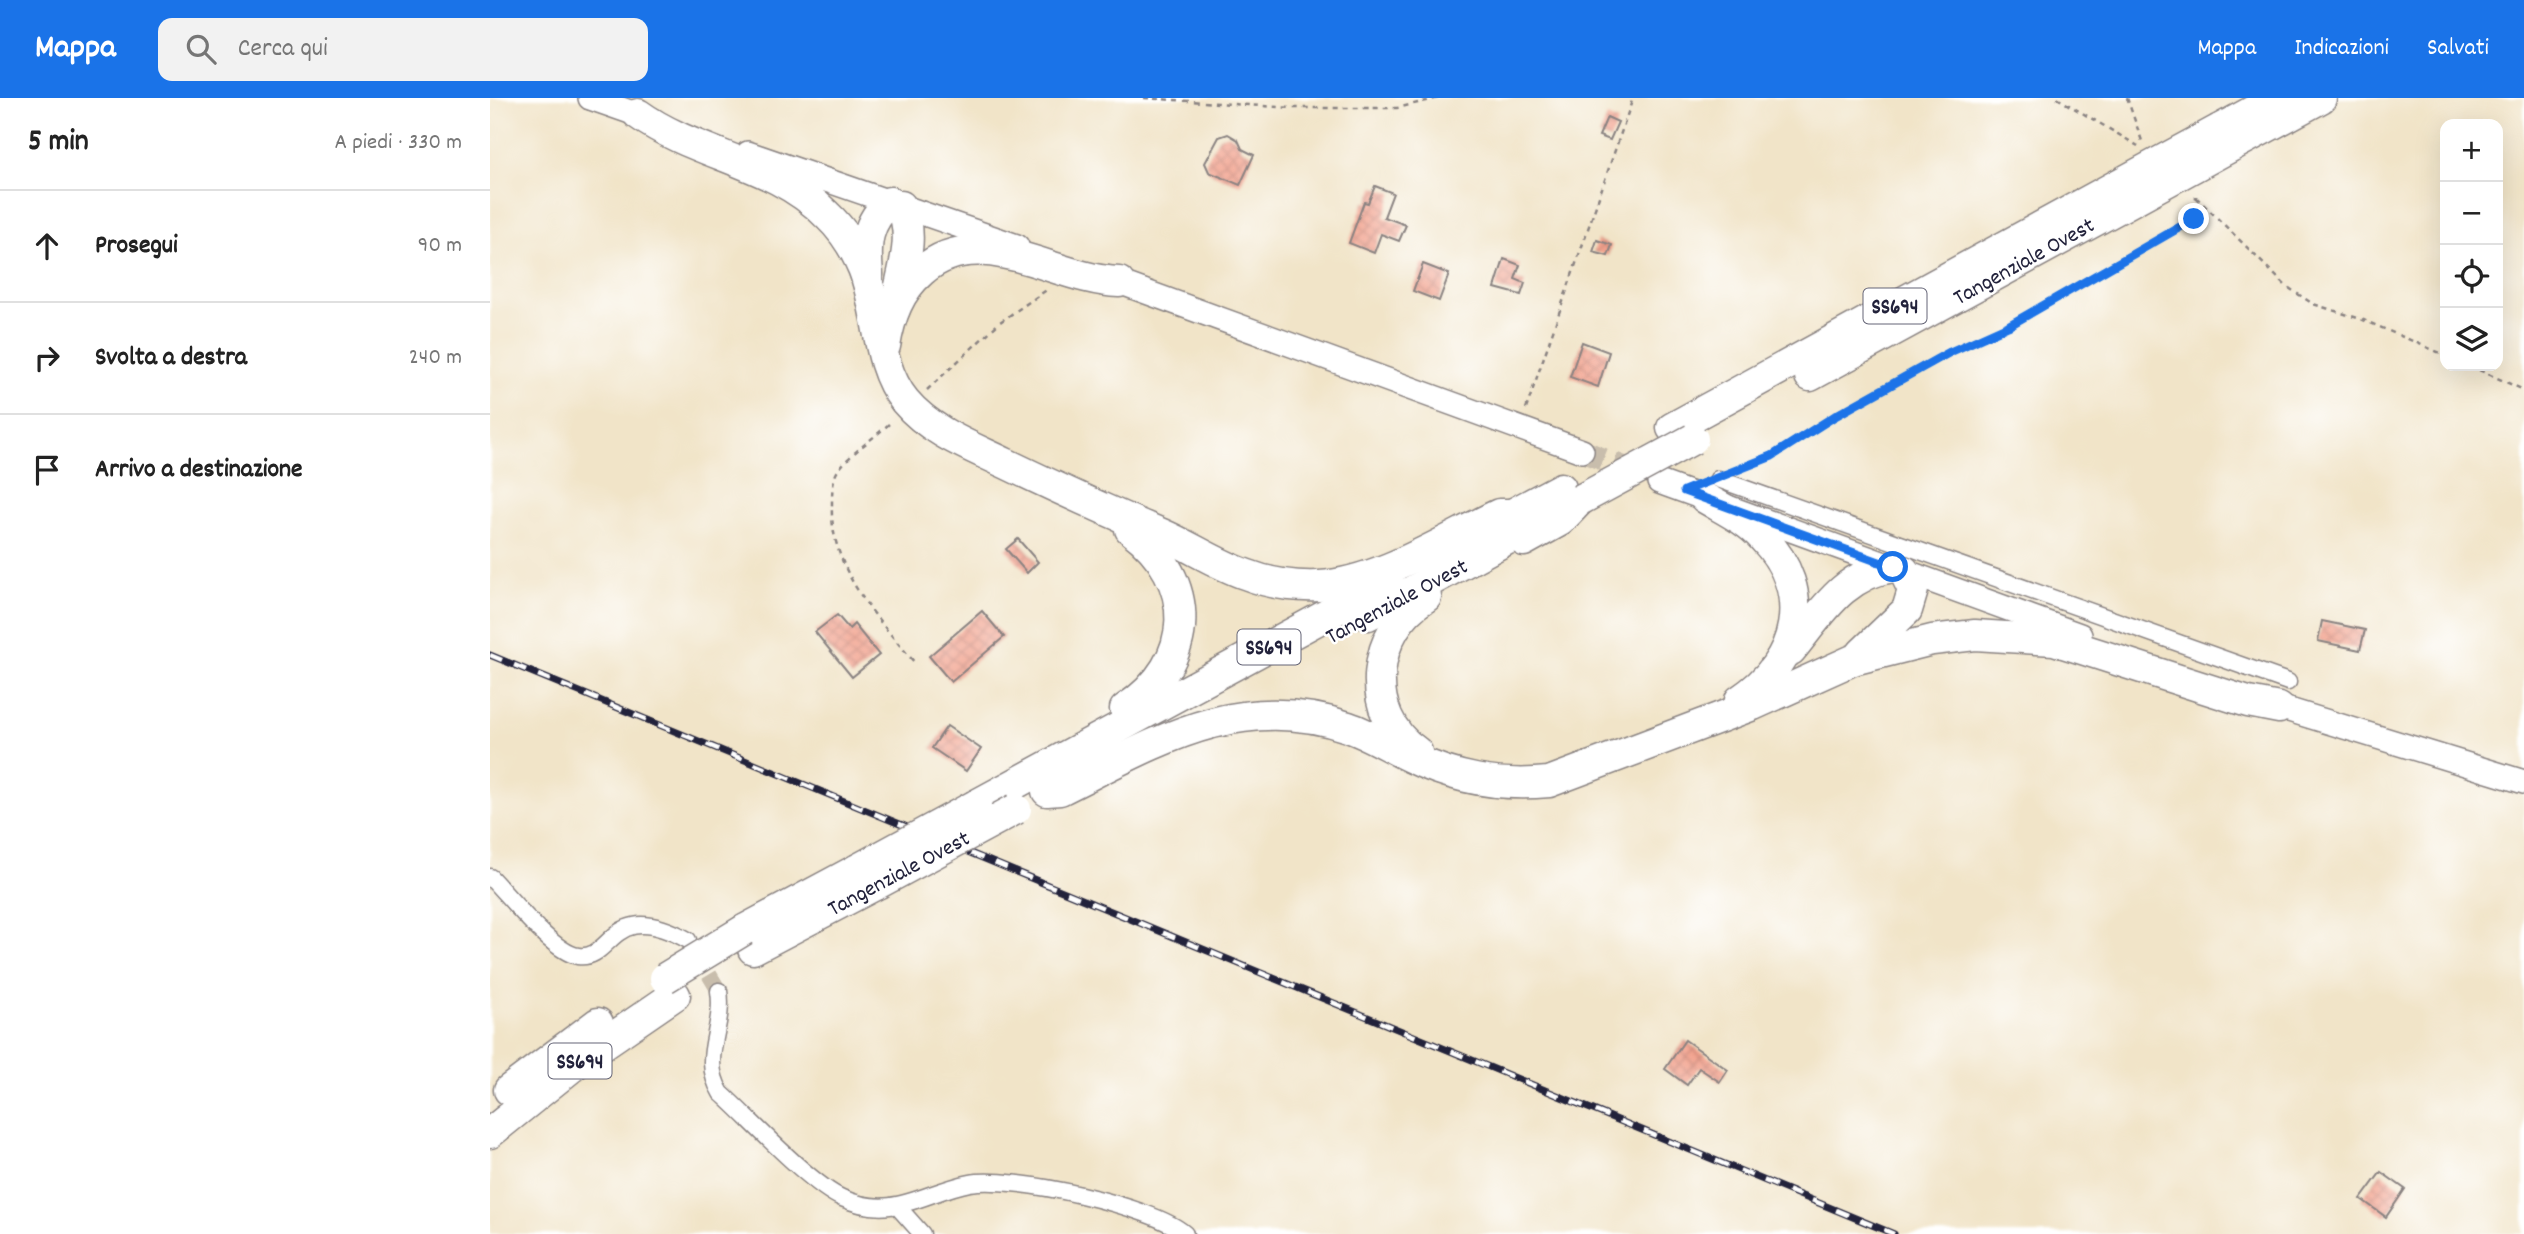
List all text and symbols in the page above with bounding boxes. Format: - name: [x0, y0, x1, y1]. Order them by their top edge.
- search box: [158, 18, 648, 81]
- text: Mappa: [35, 26, 116, 73]
- icon: search: [182, 30, 220, 68]
- text: Cerca qui: [238, 31, 328, 68]
- text: Mappa: [2197, 32, 2256, 66]
- text: Indicazioni: [2294, 32, 2389, 66]
- text: Salvati: [2427, 32, 2489, 66]
- map controls: [2440, 119, 2503, 371]
- button: +: [2440, 119, 2503, 182]
- text: 5 min: [28, 122, 89, 165]
- text: A piedi · 330 m: [334, 127, 462, 160]
- button: −: [2440, 182, 2503, 245]
- route end: [2178, 203, 2209, 234]
- street label: Tangenziale Ovest: [1948, 211, 2101, 316]
- icon: ahead: [28, 227, 66, 265]
- text: Prosegui: [95, 228, 178, 265]
- text: 90 m: [418, 230, 462, 263]
- button: locate: [2440, 245, 2503, 308]
- road number: SS694: [1864, 288, 1926, 324]
- button: layers: [2440, 308, 2503, 371]
- icon: right: [28, 339, 66, 377]
- text: Svolta a destra: [95, 340, 247, 377]
- text: 240 m: [409, 342, 462, 375]
- icon: arrive: [28, 451, 66, 489]
- text: Arrivo a destinazione: [95, 452, 303, 489]
- route start: [1877, 551, 1908, 582]
- street label: Tangenziale Ovest: [1321, 552, 1475, 655]
- road number: SS694: [1238, 630, 1300, 664]
- street label: Tangenziale Ovest: [823, 824, 977, 927]
- road number: SS694: [548, 1044, 612, 1079]

